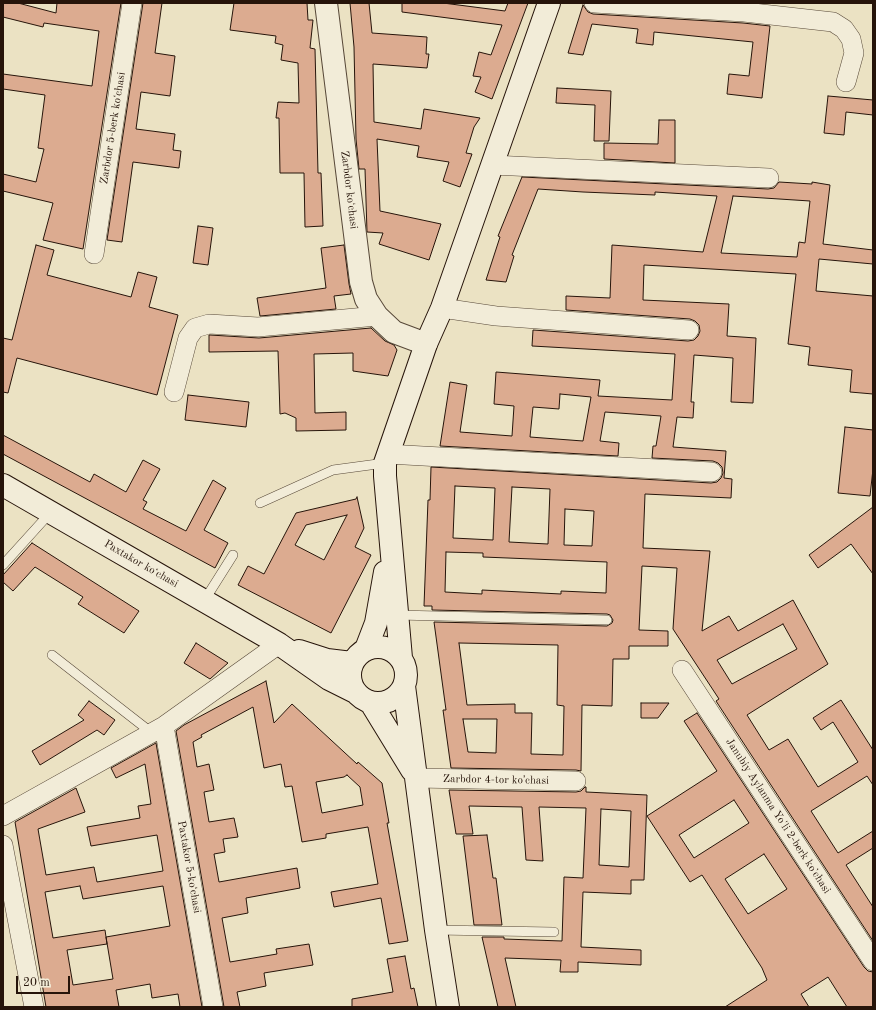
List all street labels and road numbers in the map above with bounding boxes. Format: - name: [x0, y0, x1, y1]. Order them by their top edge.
- street label: Zarbdor 5-berk koʻchasi: [98, 71, 128, 185]
- street label: Zarbdor koʻchasi: [338, 150, 360, 230]
- street label: Paxtakor koʻchasi: [102, 537, 180, 591]
- street label: Janubiy Аylanma Yo'li 2-berk koʼchasi: [723, 736, 833, 896]
- street label: Zarbdor 4-tor koʼchasi: [443, 772, 549, 788]
- street label: Paxtakor 5-koʻchasi: [174, 820, 204, 914]

